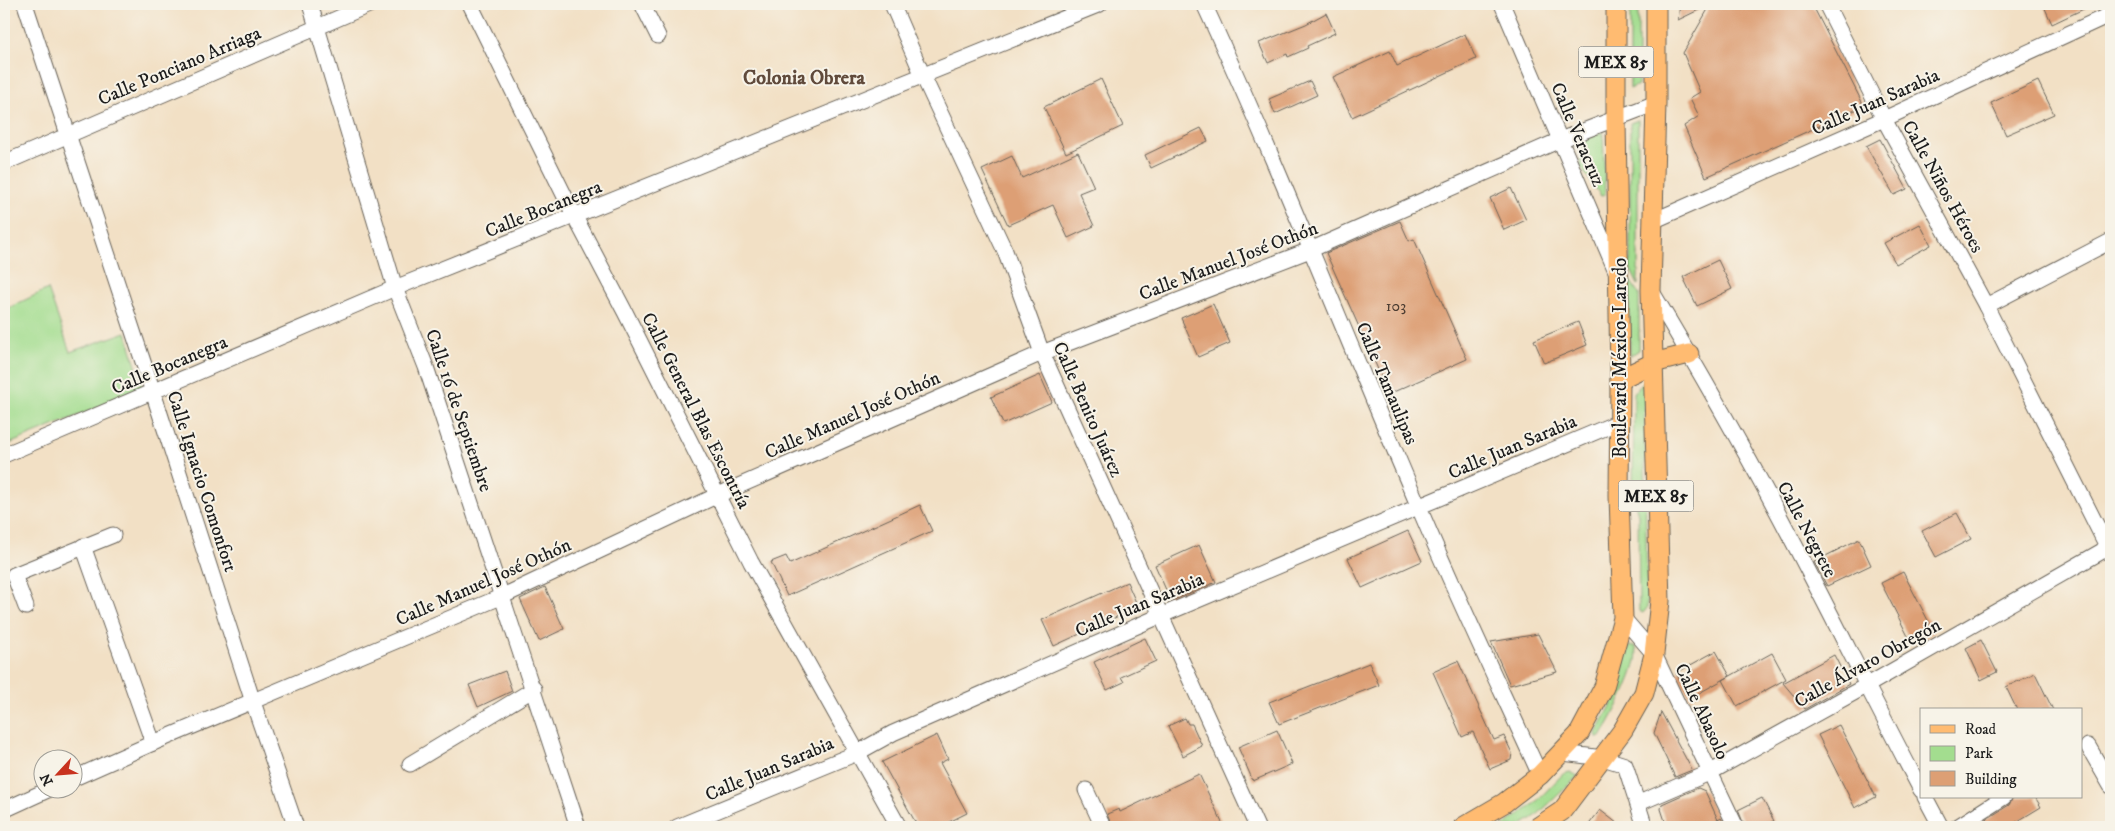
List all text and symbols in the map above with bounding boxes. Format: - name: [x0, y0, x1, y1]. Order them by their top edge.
- street label: Calle Ponciano Arriaga: [95, 22, 264, 111]
- road number: MEX 85: [1578, 46, 1654, 78]
- street label: Calle Juan Sarabia: [1808, 64, 1943, 141]
- district label: Colonia Obrera: [743, 66, 866, 91]
- street label: Calle Veracruz: [1545, 79, 1610, 190]
- street label: Calle Niños Héroes: [1897, 117, 1989, 257]
- street label: Calle Bocanegra: [482, 176, 605, 243]
- street label: Calle Manuel José Othón: [1136, 217, 1321, 306]
- street label: Boulevard México-Laredo: [1609, 258, 1632, 458]
- house number: 103: [1386, 296, 1406, 316]
- street label: Calle General Blas Escontría: [636, 309, 755, 513]
- street label: Calle Tamaulipas: [1350, 319, 1423, 448]
- street label: Calle 16 de Septiembre: [420, 326, 497, 495]
- street label: Calle Bocanegra: [108, 331, 231, 400]
- street label: Calle Benito Juárez: [1047, 338, 1128, 481]
- street label: Calle Manuel José Othón: [761, 366, 944, 464]
- street label: Calle Ignacio Comonfort: [161, 388, 242, 575]
- street label: Calle Juan Sarabia: [1445, 410, 1580, 485]
- street label: Calle Negrete: [1772, 478, 1842, 582]
- road number: MEX 85: [1618, 481, 1694, 512]
- street label: Calle Manuel José Othón: [392, 533, 575, 631]
- street label: Calle Juan Sarabia: [1072, 568, 1207, 643]
- street label: Calle Álvaro Obregón: [1789, 612, 1945, 713]
- street label: Calle Abasolo: [1669, 660, 1734, 763]
- legend: [1920, 708, 2082, 798]
- text: Road: [1965, 720, 1997, 739]
- street label: Calle Juan Sarabia: [702, 732, 837, 807]
- text: Park: [1965, 744, 1994, 763]
- north arrow: [32, 748, 82, 798]
- text: N: [36, 770, 58, 788]
- text: Building: [1965, 770, 2017, 789]

